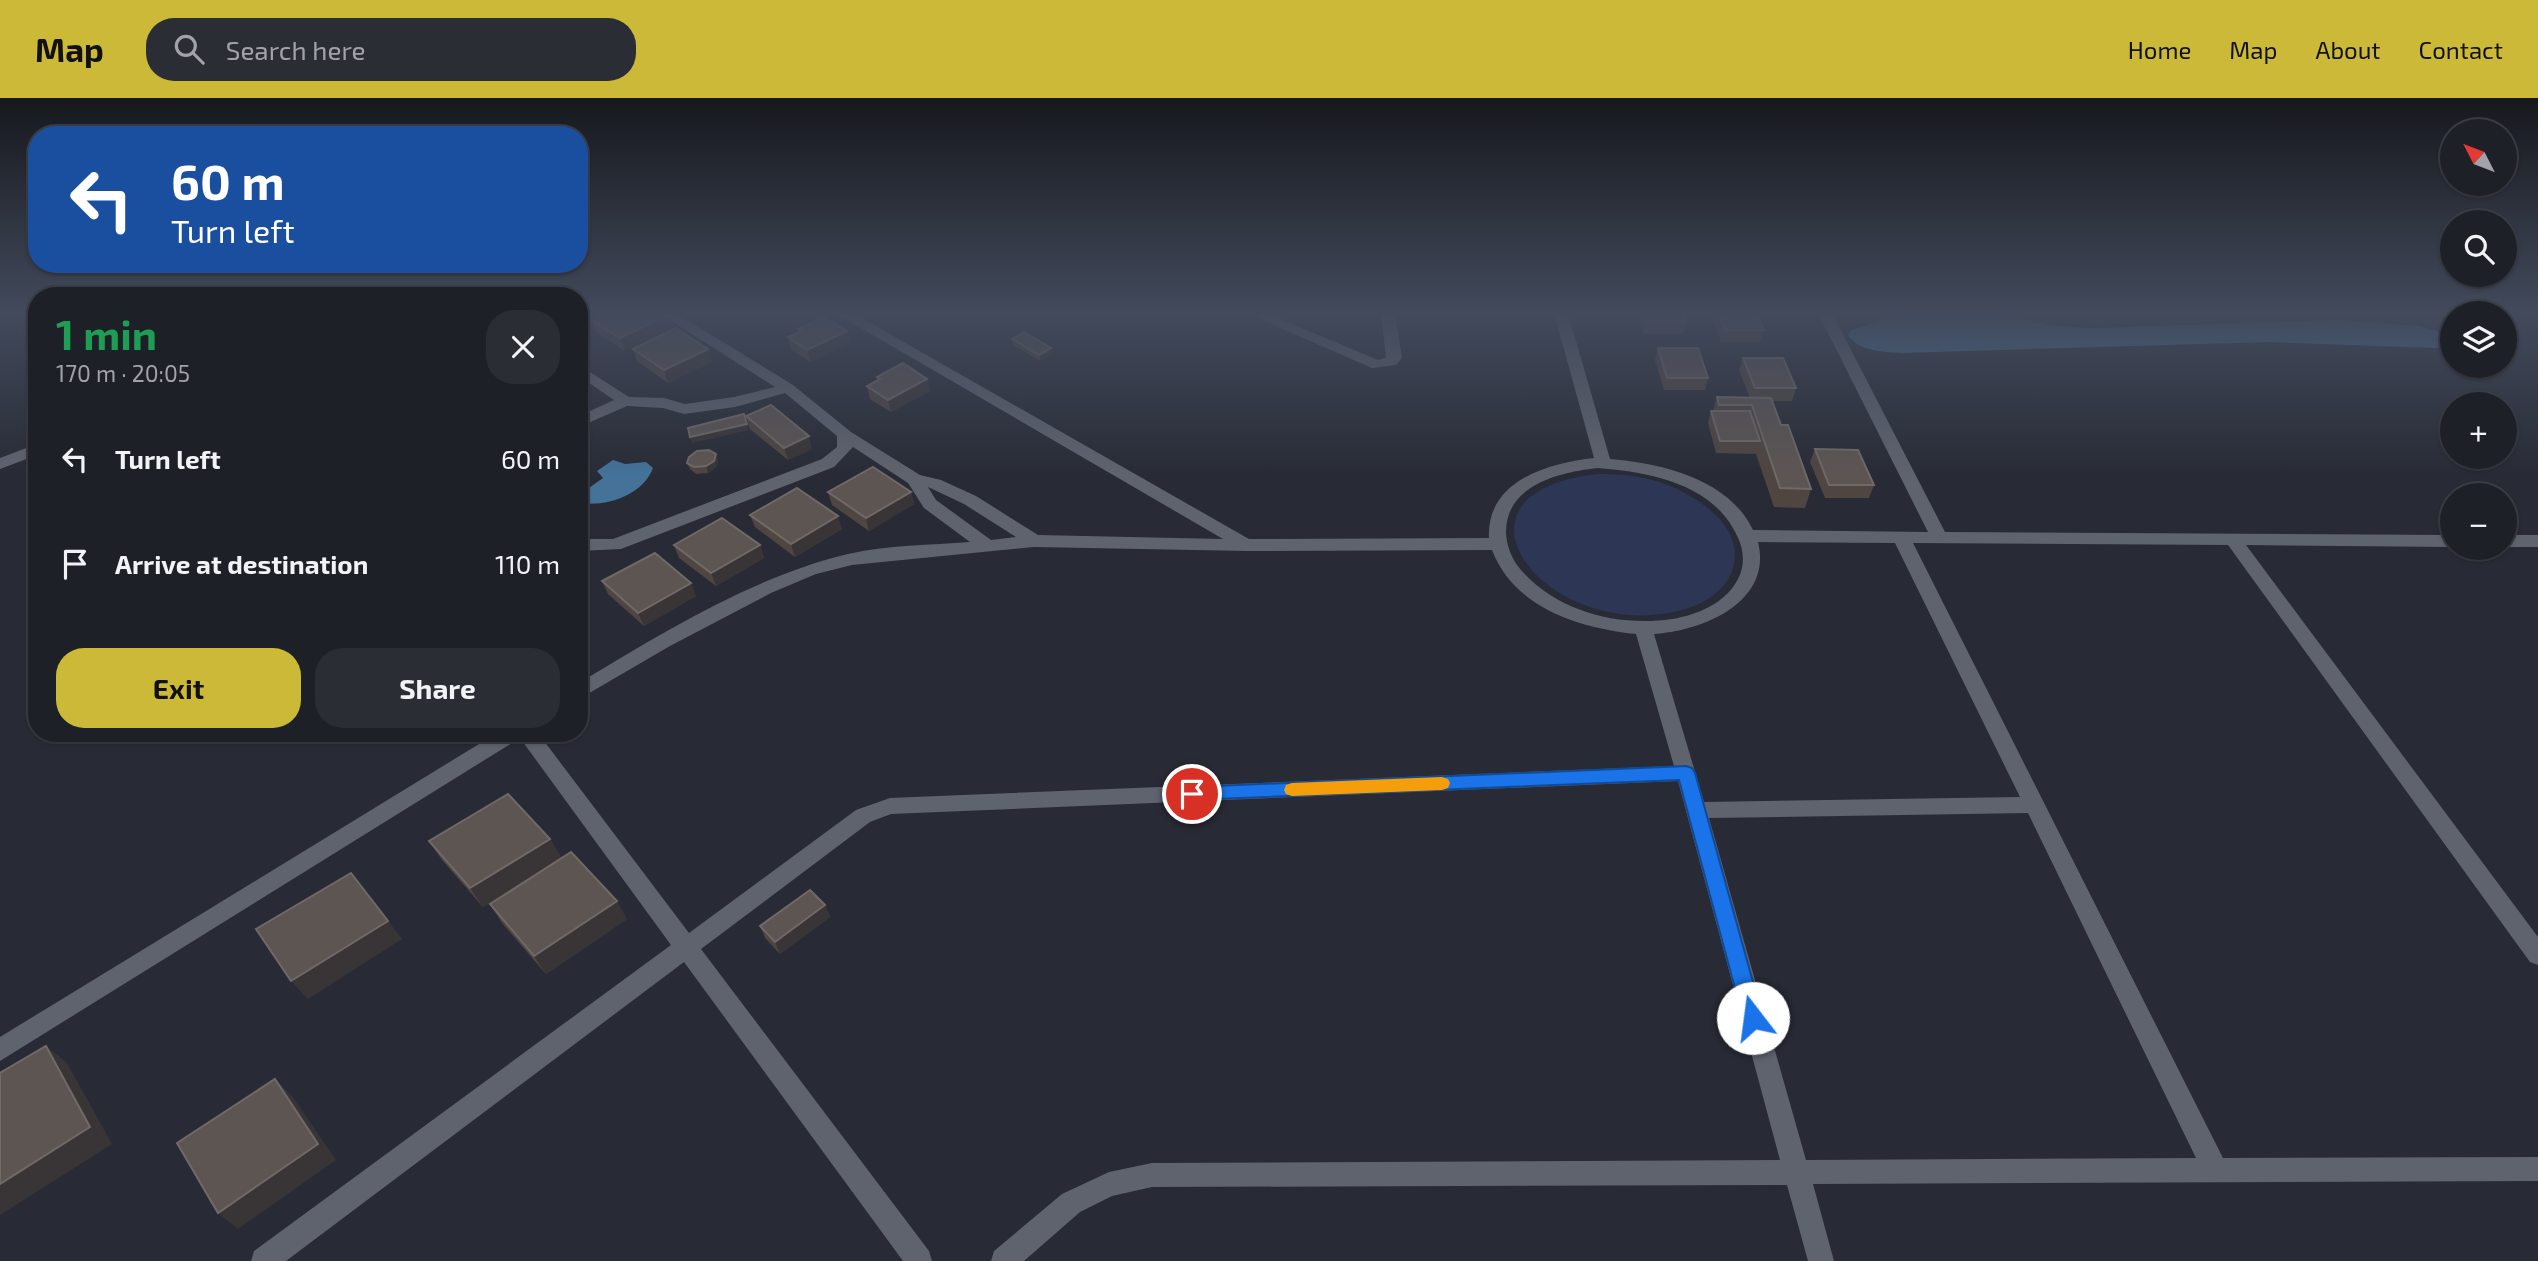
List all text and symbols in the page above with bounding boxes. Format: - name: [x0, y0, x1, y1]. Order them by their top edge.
- search box: [146, 18, 636, 81]
- text: Map: [35, 29, 104, 69]
- icon: search: [170, 30, 208, 68]
- text: Search here: [226, 34, 365, 65]
- text: Home: [2128, 35, 2191, 64]
- text: Map: [2229, 35, 2277, 64]
- text: About: [2315, 35, 2381, 64]
- text: Contact: [2419, 35, 2503, 64]
- north arrow: [2440, 119, 2516, 196]
- map controls: [2440, 119, 2517, 560]
- text: 60 m: [171, 151, 285, 210]
- icon: left: [56, 154, 147, 245]
- button: search: [2440, 210, 2517, 287]
- text: Turn left: [171, 211, 295, 249]
- button: layers: [2440, 301, 2517, 378]
- text: 1 min: [56, 308, 157, 358]
- button: close: [486, 310, 560, 384]
- text: 170 m · 20:05: [56, 359, 190, 387]
- button: +: [2440, 392, 2517, 469]
- icon: left: [56, 440, 94, 478]
- text: Turn left: [115, 443, 221, 474]
- text: 60 m: [501, 443, 560, 474]
- button: −: [2440, 483, 2517, 560]
- icon: arrive: [56, 545, 94, 583]
- text: Arrive at destination: [115, 548, 368, 579]
- text: 110 m: [495, 548, 560, 579]
- button: Exit: [56, 648, 301, 728]
- button: Share: [315, 648, 560, 728]
- pin: [1162, 764, 1222, 824]
- icon: arrive: [1173, 775, 1211, 813]
- position arrow: [1716, 981, 1790, 1055]

